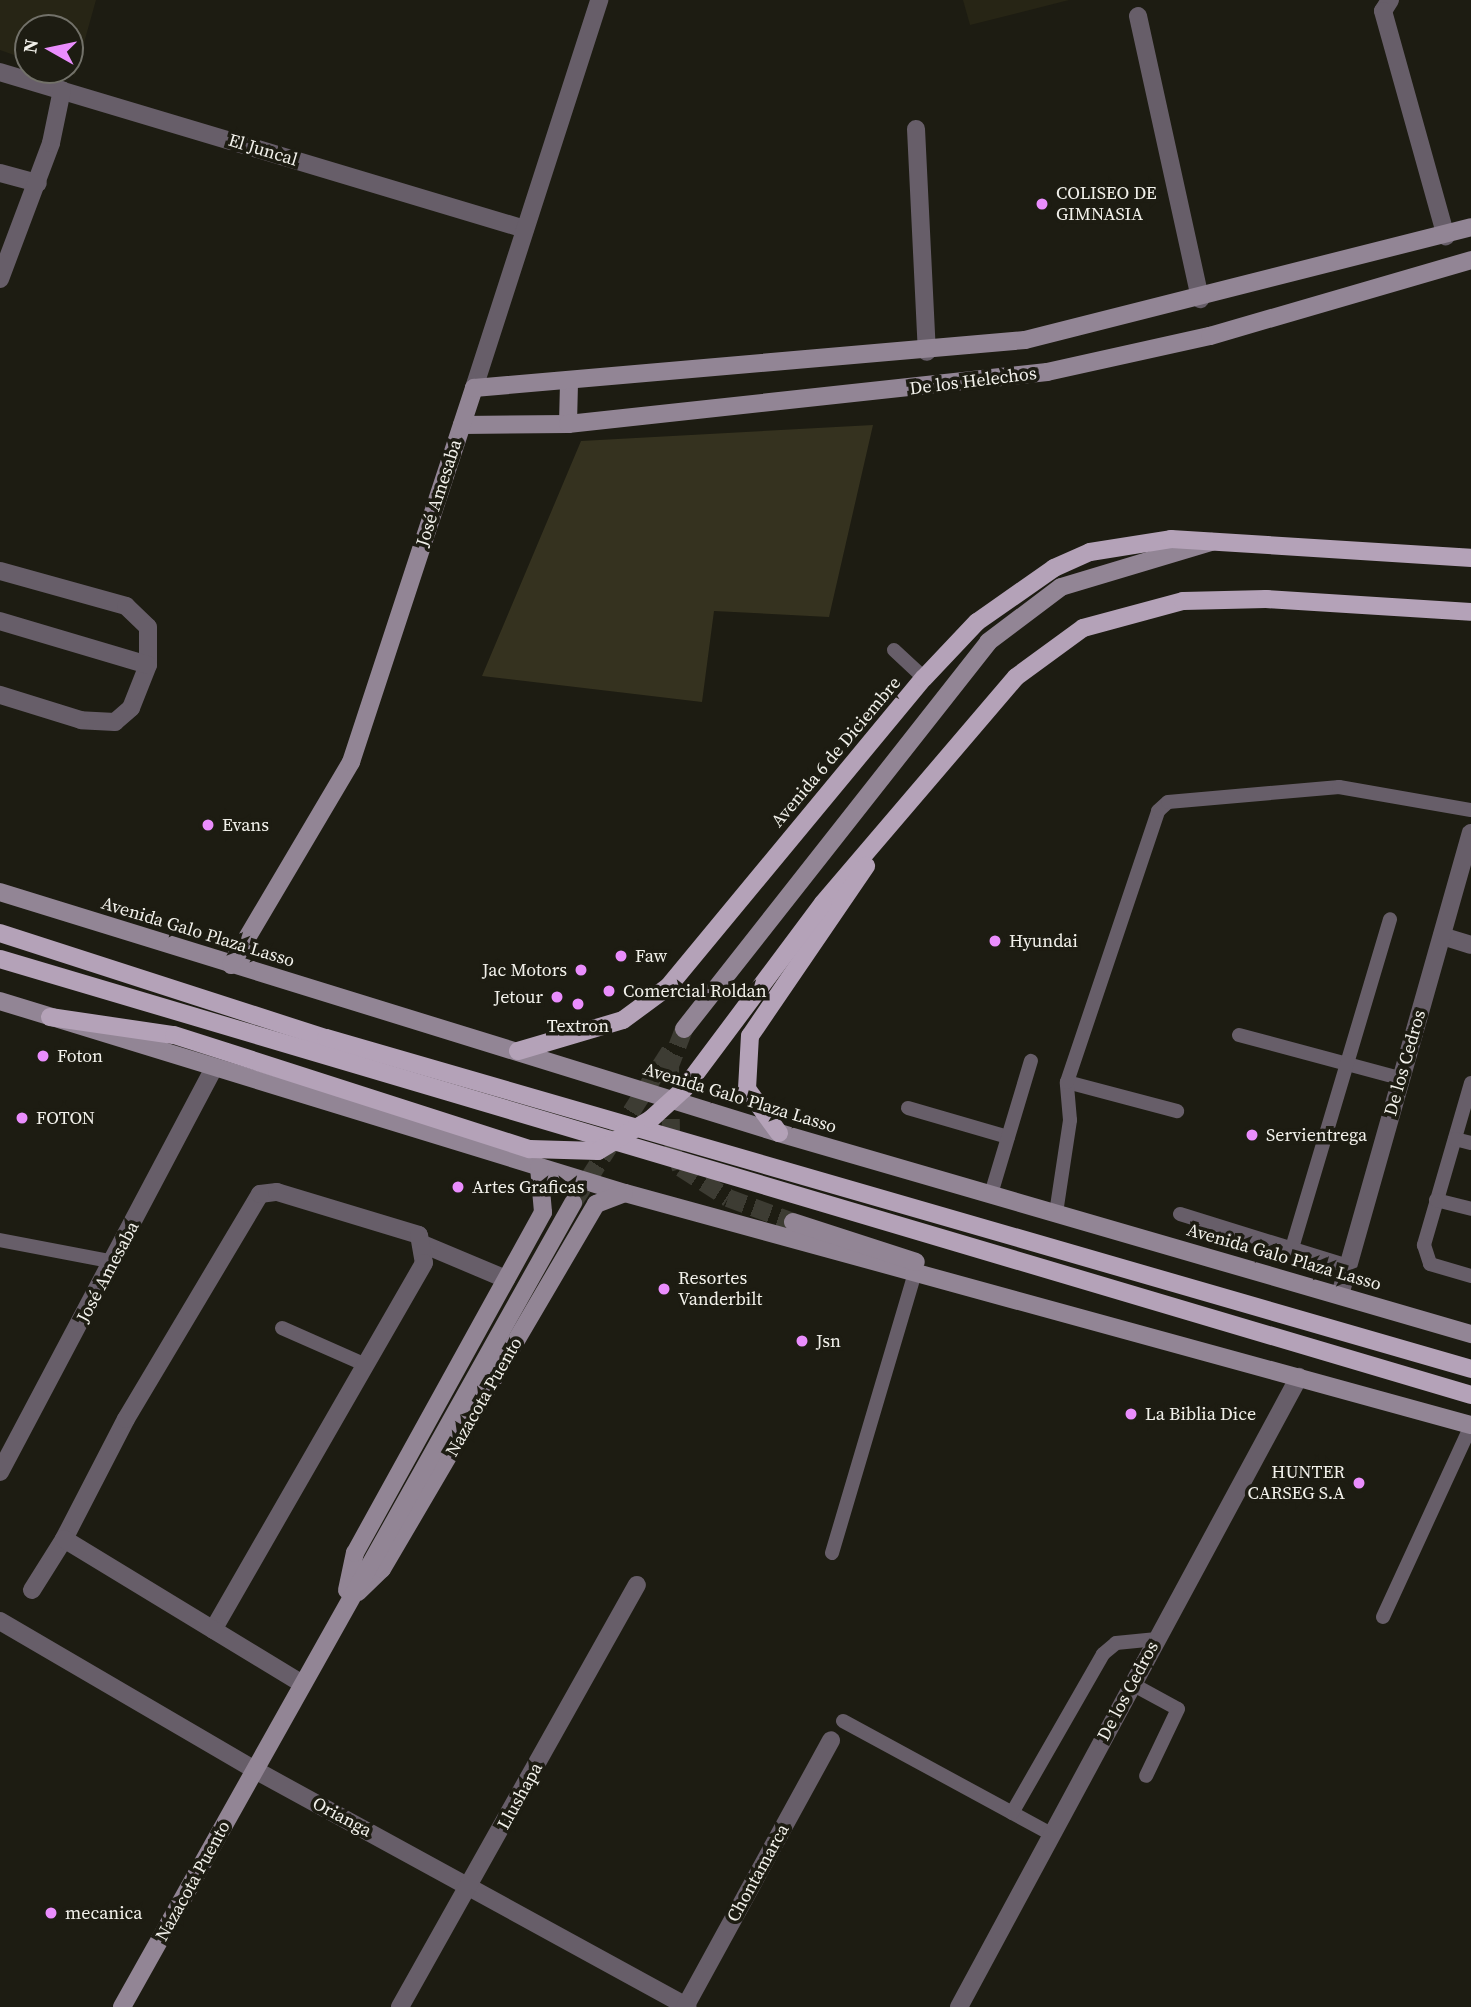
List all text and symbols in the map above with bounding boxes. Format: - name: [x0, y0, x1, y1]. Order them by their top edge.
- north arrow: [14, 14, 84, 84]
- text: N: [16, 37, 44, 55]
- street label: El Juncal: [226, 129, 300, 171]
- place label: COLISEO DE GIMNASIA: [1056, 183, 1157, 226]
- marker: COLISEO DE GIMNASIA: [1034, 196, 1050, 212]
- street label: De los Helechos: [908, 362, 1038, 400]
- street label: José Amesaba: [412, 437, 466, 549]
- street label: Avenida 6 de Diciembre: [767, 672, 905, 832]
- place label: Evans: [222, 814, 269, 836]
- marker: Evans: [200, 817, 216, 833]
- street label: Avenida Galo Plaza Lasso: [99, 892, 297, 972]
- place label: Hyundai: [1009, 930, 1078, 952]
- marker: Hyundai: [987, 933, 1003, 949]
- place label: Faw: [635, 945, 667, 967]
- marker: Faw: [613, 948, 629, 964]
- place label: Jac Motors: [482, 959, 567, 981]
- marker: Jac Motors: [573, 962, 589, 978]
- place label: Comercial Roldan: [623, 980, 767, 1002]
- marker: Comercial Roldan: [601, 983, 617, 999]
- place label: Jetour: [494, 986, 543, 1008]
- marker: Jetour: [549, 989, 565, 1005]
- marker: Textron: [570, 996, 586, 1012]
- street label: De los Cedros: [1380, 1008, 1430, 1118]
- place label: Textron: [547, 1015, 609, 1037]
- place label: Foton: [57, 1045, 103, 1067]
- marker: Foton: [35, 1048, 51, 1064]
- street label: Avenida Galo Plaza Lasso: [641, 1058, 839, 1138]
- place label: FOTON: [36, 1107, 95, 1129]
- marker: FOTON: [14, 1110, 30, 1126]
- place label: Servientrega: [1266, 1124, 1367, 1146]
- marker: Servientrega: [1244, 1127, 1260, 1143]
- place label: Artes Graficas: [472, 1176, 584, 1198]
- marker: Artes Graficas: [450, 1179, 466, 1195]
- street label: José Amesaba: [72, 1218, 144, 1326]
- street label: Avenida Galo Plaza Lasso: [1184, 1219, 1384, 1295]
- place label: Resortes Vanderbilt: [678, 1268, 762, 1310]
- marker: Resortes Vanderbilt: [656, 1281, 672, 1297]
- place label: Jsn: [816, 1330, 841, 1352]
- marker: Jsn: [794, 1333, 810, 1349]
- street label: Nazacota Puento: [441, 1334, 527, 1460]
- place label: La Biblia Dice: [1145, 1403, 1256, 1425]
- marker: La Biblia Dice: [1123, 1406, 1139, 1422]
- place label: HUNTER CARSEG S.A: [1248, 1462, 1345, 1504]
- marker: HUNTER CARSEG S.A: [1351, 1475, 1367, 1491]
- street label: De los Cedros: [1093, 1638, 1163, 1744]
- street label: Llushapa: [493, 1759, 547, 1833]
- street label: Orianga: [309, 1792, 375, 1842]
- street label: Nazacota Puento: [151, 1817, 235, 1945]
- street label: Chontamarca: [722, 1820, 794, 1926]
- place label: mecanica: [65, 1902, 142, 1924]
- marker: mecanica: [43, 1905, 59, 1921]

